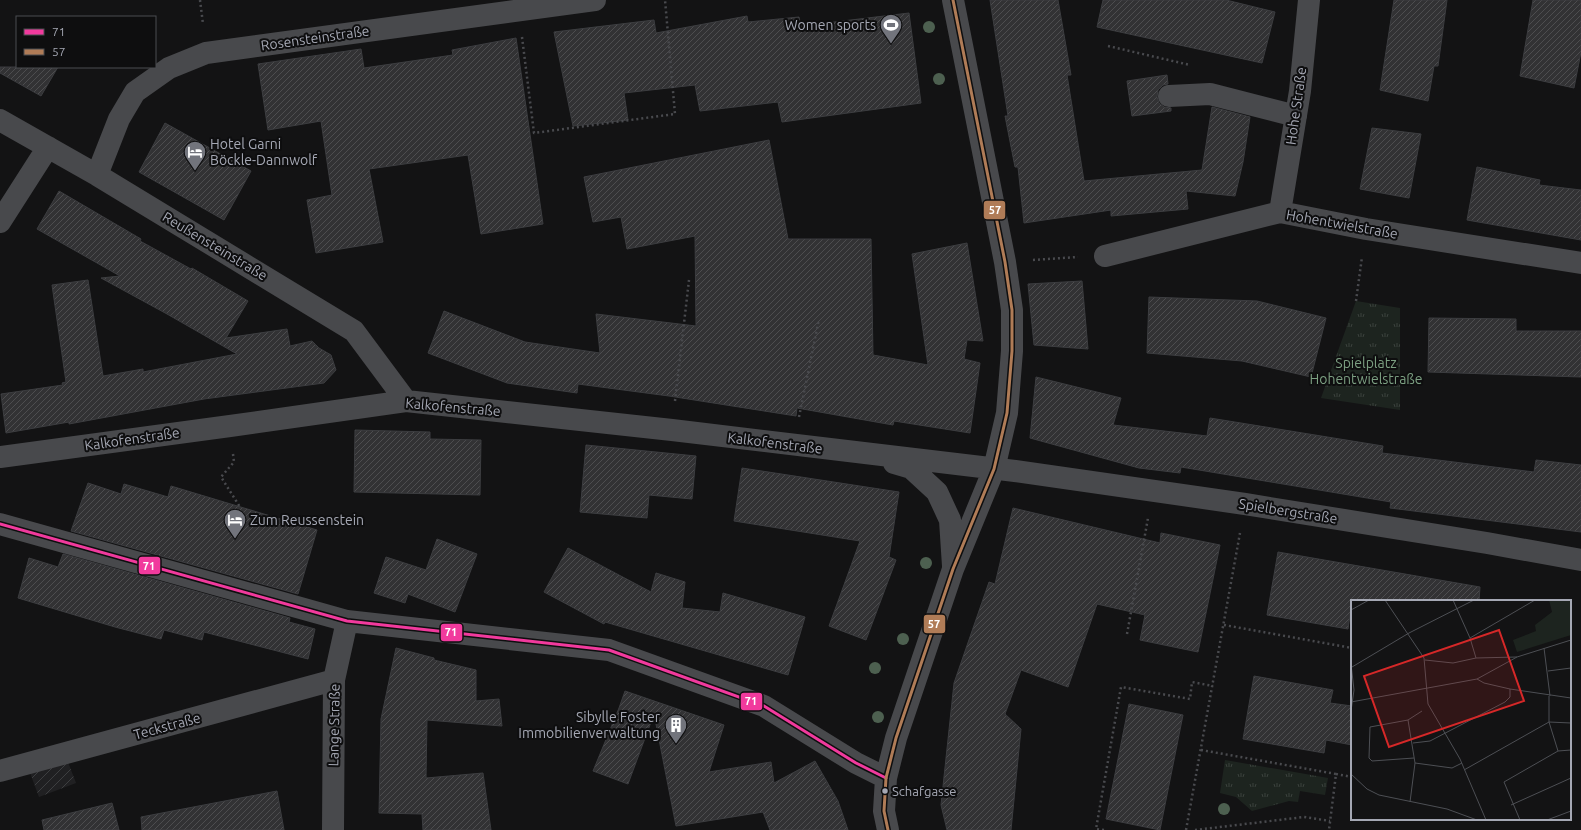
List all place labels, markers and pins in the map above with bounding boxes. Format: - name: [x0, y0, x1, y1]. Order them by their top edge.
- sports icon: Women sports: [878, 12, 904, 45]
- place label: Women sports: [785, 17, 876, 33]
- place label: Hotel Garni Böckle-Dannwolf: [210, 136, 318, 168]
- hotel icon: Hotel Garni Böckle-Dannwolf: [182, 139, 208, 172]
- hotel icon: Zum Reussenstein: [222, 507, 248, 540]
- place label: Zum Reussenstein: [250, 512, 364, 528]
- place label: Sibylle Foster Immobilienverwaltung: [518, 709, 661, 741]
- building icon: Sibylle Foster Immobilienverwaltung: [663, 712, 689, 745]
- place label: Schafgasse: [892, 784, 957, 798]
- marker: Schafgasse: [880, 786, 890, 796]

